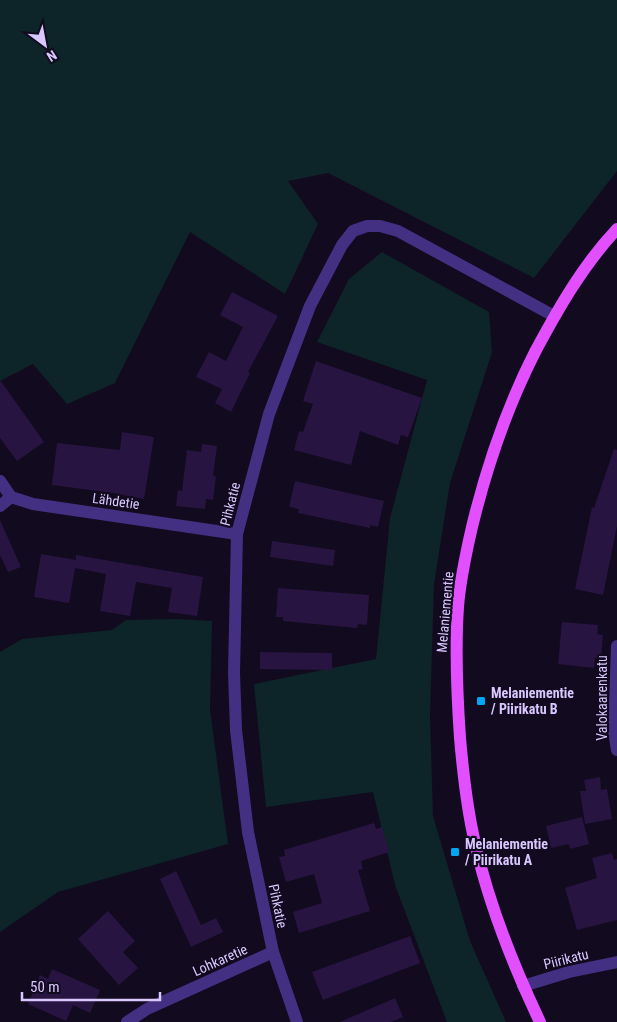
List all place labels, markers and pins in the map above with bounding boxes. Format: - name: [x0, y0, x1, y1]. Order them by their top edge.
- place label: Melaniementie / Piirikatu B: [491, 685, 574, 717]
- marker: Melaniementie / Piirikatu B: [475, 695, 487, 707]
- place label: Melaniementie / Piirikatu A: [465, 836, 548, 868]
- marker: Melaniementie / Piirikatu A: [449, 846, 461, 858]

